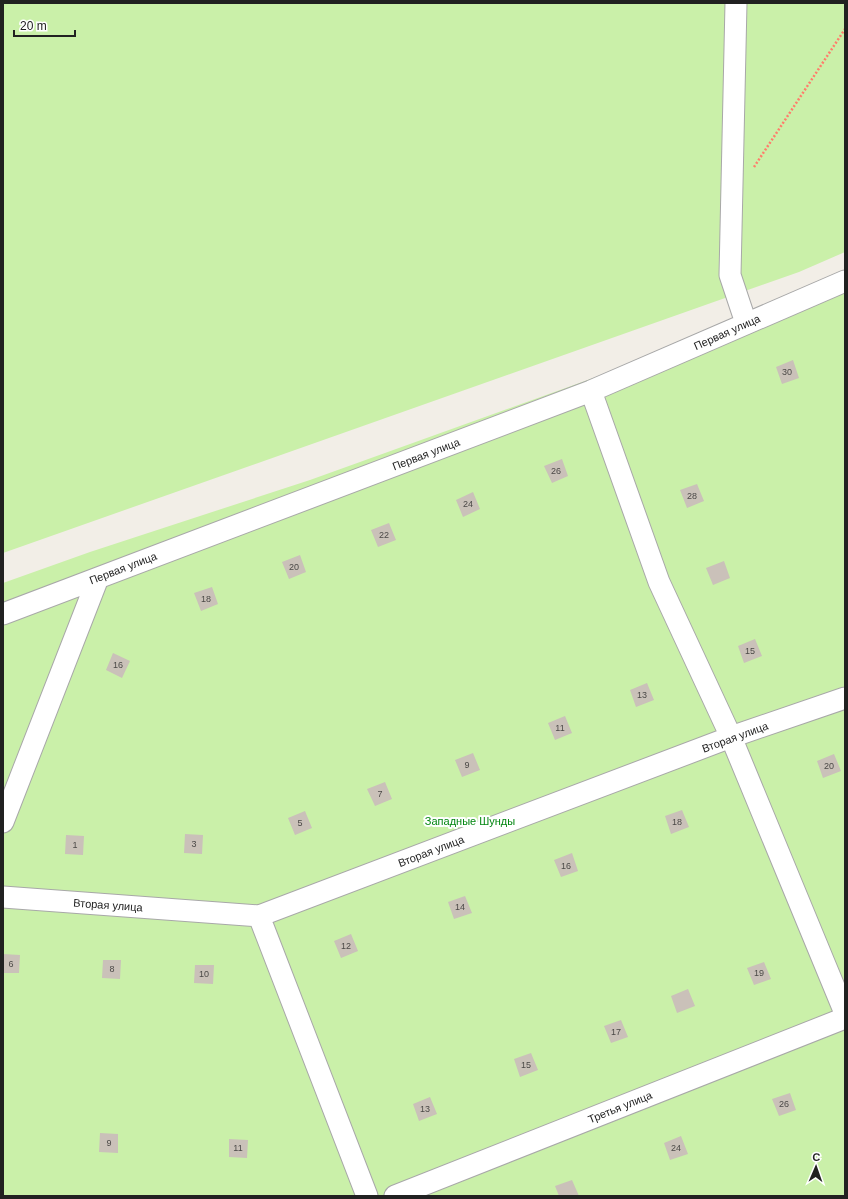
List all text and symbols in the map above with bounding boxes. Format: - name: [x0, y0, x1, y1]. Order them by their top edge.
- scale bar: [14, 12, 75, 38]
- text: 20 m: [20, 19, 47, 33]
- street label: Первая улица: [692, 312, 763, 352]
- house number: 30: [782, 367, 792, 377]
- street label: Первая улица: [391, 435, 462, 472]
- house number: 26: [551, 466, 561, 476]
- house number: 28: [687, 491, 697, 501]
- house number: 24: [463, 499, 473, 509]
- house number: 22: [379, 530, 389, 540]
- street label: Первая улица: [88, 549, 159, 586]
- house number: 20: [289, 562, 299, 572]
- house number: 18: [201, 594, 211, 604]
- house number: 15: [745, 646, 755, 656]
- house number: 16: [113, 660, 123, 670]
- house number: 13: [637, 690, 647, 700]
- street label: Вторая улица: [700, 719, 771, 755]
- house number: 11: [555, 723, 565, 733]
- house number: 9: [464, 760, 470, 770]
- house number: 20: [824, 761, 834, 771]
- house number: 7: [377, 789, 383, 799]
- park label: Западные Шунды: [425, 815, 515, 827]
- house number: 18: [672, 817, 682, 827]
- house number: 5: [297, 818, 303, 828]
- street label: Вторая улица: [396, 833, 466, 869]
- house number: 3: [191, 839, 197, 849]
- house number: 1: [72, 840, 78, 850]
- house number: 16: [561, 861, 571, 871]
- street label: Вторая улица: [73, 897, 144, 913]
- house number: 14: [455, 902, 465, 912]
- house number: 12: [341, 941, 351, 951]
- house number: 6: [8, 959, 14, 969]
- house number: 8: [109, 964, 115, 974]
- house number: 19: [754, 968, 764, 978]
- house number: 10: [199, 969, 209, 979]
- house number: 17: [611, 1027, 621, 1037]
- house number: 15: [521, 1060, 531, 1070]
- street label: Третья улица: [586, 1088, 655, 1125]
- house number: 26: [779, 1099, 789, 1109]
- house number: 13: [420, 1104, 430, 1114]
- house number: 9: [106, 1138, 112, 1148]
- house number: 11: [233, 1143, 243, 1153]
- house number: 24: [671, 1143, 681, 1153]
- north arrow: [796, 1147, 836, 1187]
- text: С: [812, 1151, 821, 1163]

